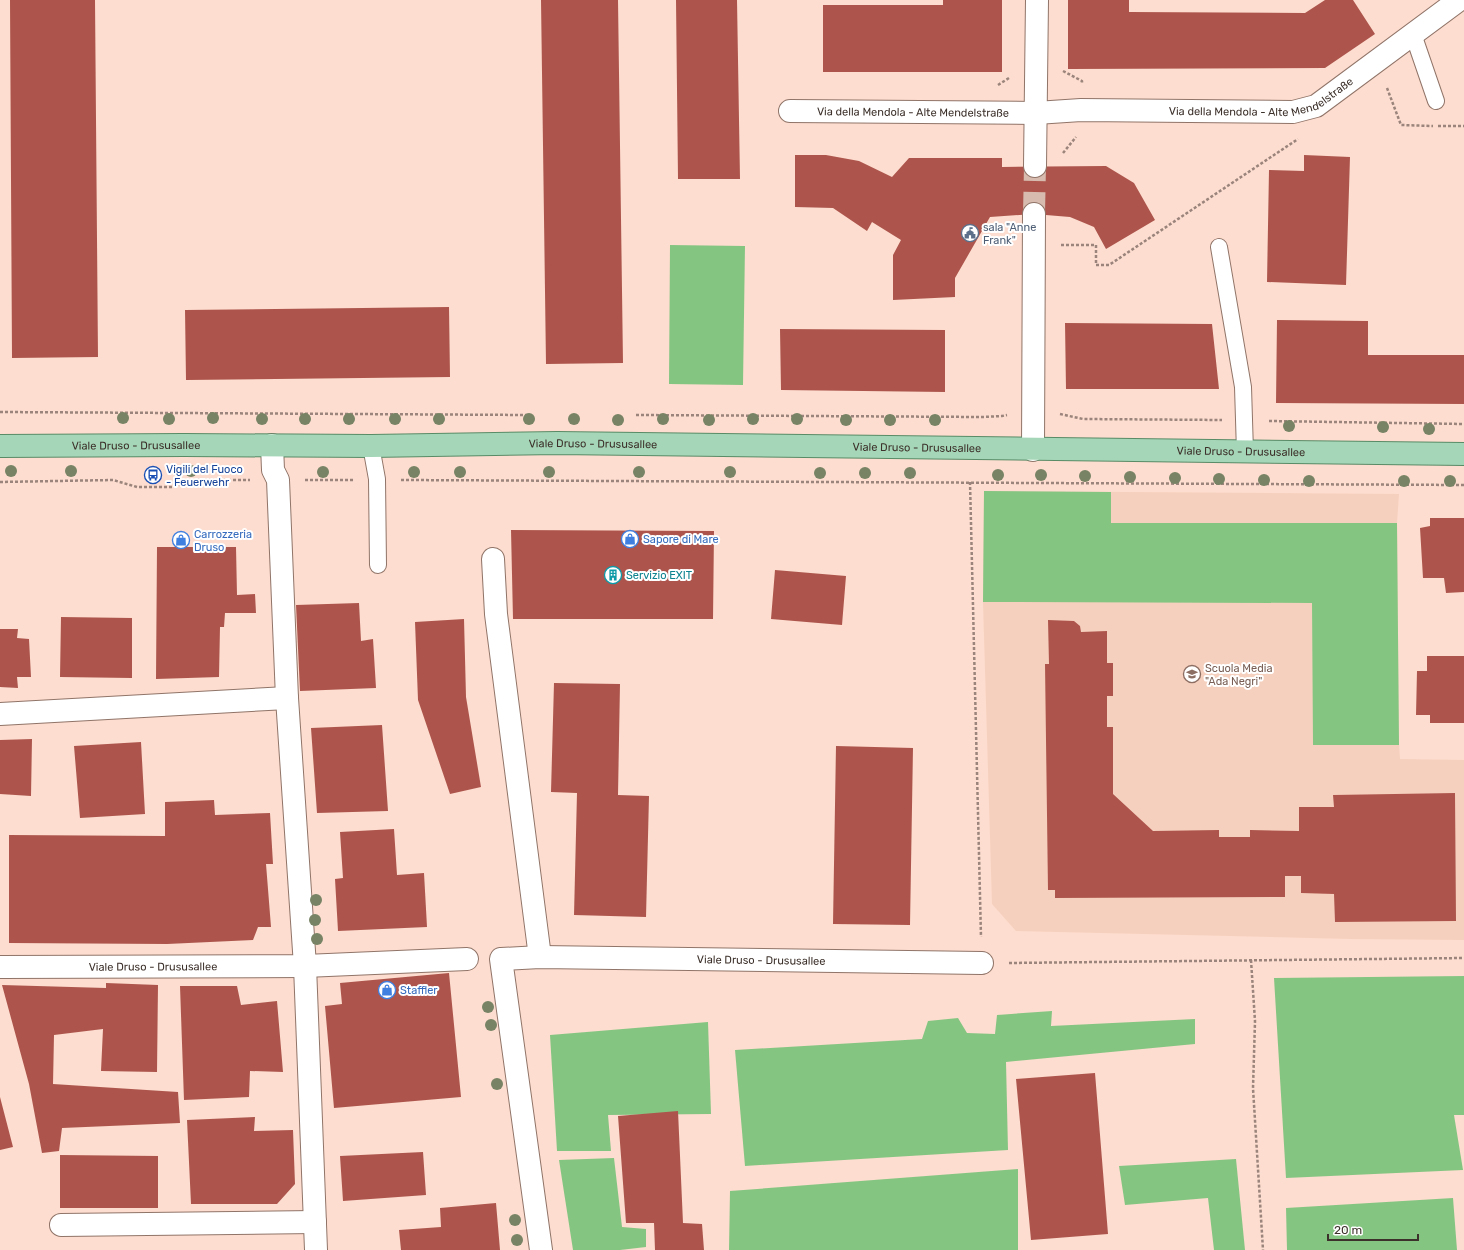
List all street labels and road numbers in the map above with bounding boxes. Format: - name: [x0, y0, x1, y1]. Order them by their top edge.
- street label: Via della Mendola - Alte Mendelstraße: [1169, 75, 1356, 119]
- street label: Via della Mendola - Alte Mendelstraße: [817, 105, 1009, 120]
- street label: Viale Druso - Drususallee: [529, 437, 657, 451]
- street label: Viale Druso - Drususallee: [72, 439, 200, 453]
- street label: Viale Druso - Drususallee: [853, 441, 981, 455]
- street label: Viale Druso - Drususallee: [1177, 445, 1305, 459]
- street label: Viale Druso - Drususallee: [697, 953, 826, 968]
- street label: Viale Druso - Drususallee: [89, 960, 217, 974]

